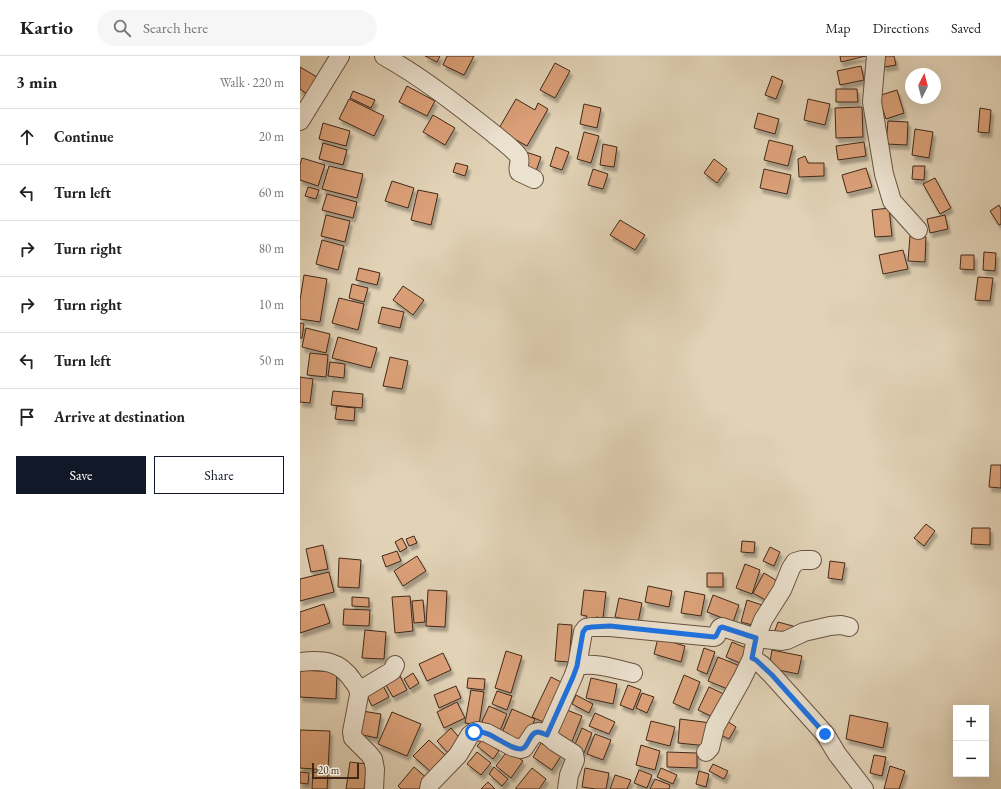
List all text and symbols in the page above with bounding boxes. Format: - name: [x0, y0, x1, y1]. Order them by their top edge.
- search box: [97, 10, 377, 46]
- text: Kartio: [20, 15, 73, 40]
- icon: search: [111, 17, 133, 39]
- text: Search here: [143, 18, 208, 37]
- text: Map: [825, 19, 851, 37]
- text: Directions: [873, 19, 929, 37]
- text: Saved: [951, 19, 981, 37]
- north arrow: [905, 68, 941, 104]
- text: 3 min: [16, 71, 57, 93]
- text: Walk · 220 m: [220, 74, 284, 91]
- icon: ahead: [16, 126, 38, 148]
- text: Continue: [54, 127, 114, 146]
- text: 20 m: [259, 128, 284, 145]
- icon: left: [16, 182, 38, 204]
- text: Turn left: [54, 183, 111, 202]
- text: 60 m: [259, 184, 284, 201]
- icon: right: [16, 238, 38, 260]
- text: Turn right: [54, 239, 122, 258]
- text: 80 m: [259, 240, 284, 257]
- icon: right: [16, 294, 38, 316]
- text: Turn right: [54, 295, 122, 314]
- text: 10 m: [259, 296, 284, 313]
- icon: left: [16, 350, 38, 372]
- text: Turn left: [54, 351, 111, 370]
- text: 50 m: [259, 352, 284, 369]
- icon: arrive: [16, 406, 38, 428]
- text: Arrive at destination: [54, 407, 185, 426]
- button: Save: [16, 456, 146, 494]
- button: Share: [154, 456, 284, 494]
- map controls: [953, 705, 989, 777]
- button: +: [953, 705, 989, 741]
- route start: [465, 723, 483, 741]
- route end: [816, 725, 834, 743]
- button: −: [953, 741, 989, 777]
- scale bar: [312, 761, 359, 780]
- text: 20 m: [318, 763, 339, 777]

